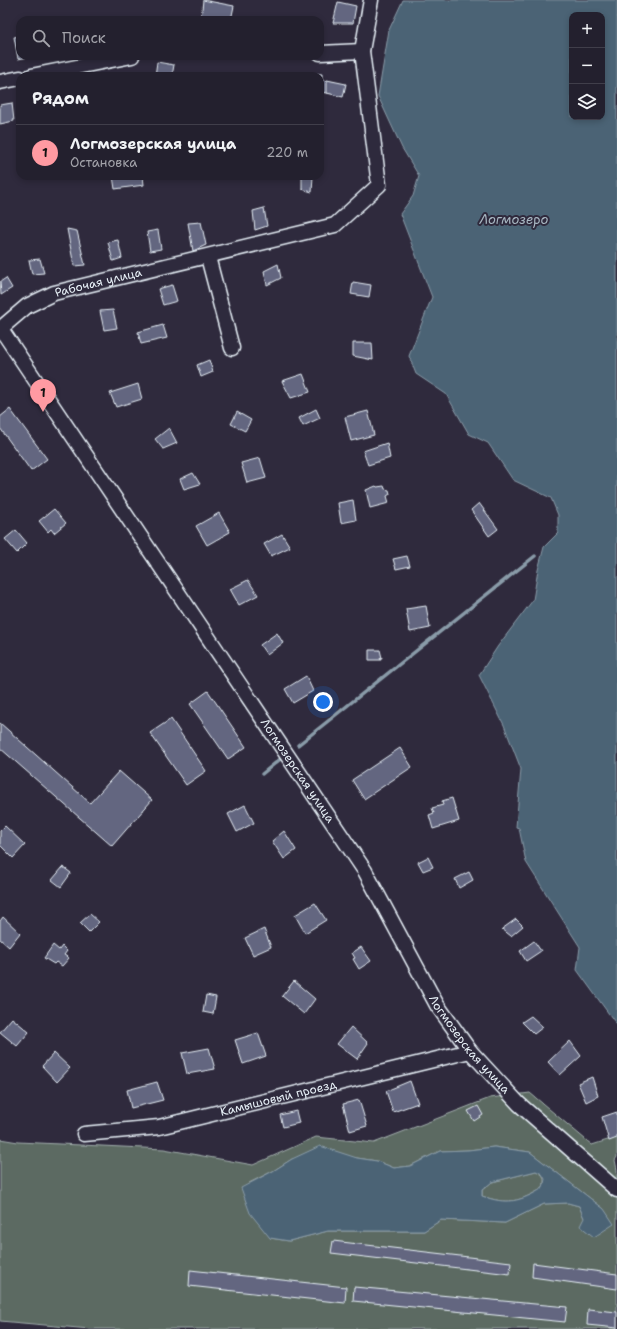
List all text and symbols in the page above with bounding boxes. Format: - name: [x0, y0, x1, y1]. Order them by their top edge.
- map controls: [569, 12, 605, 120]
- button: +: [569, 12, 605, 48]
- search box: [16, 16, 324, 60]
- icon: search: [30, 27, 52, 49]
- text: Поиск: [62, 28, 106, 48]
- button: −: [569, 48, 605, 84]
- button: layers: [569, 84, 605, 120]
- text: Рядом: [32, 87, 89, 109]
- text: Логмозерская улица: [70, 134, 236, 154]
- text: 1: [42, 144, 48, 161]
- text: 220 m: [266, 144, 308, 161]
- text: Остановка: [70, 154, 137, 171]
- water label: Логмозеро: [479, 211, 549, 228]
- street label: Рабочая улица: [53, 264, 144, 301]
- pin: 1: [30, 379, 56, 412]
- your location: [313, 692, 333, 712]
- street label: Логмозерская улица: [257, 715, 339, 826]
- street label: Логмозерская улица: [425, 992, 514, 1098]
- street label: Камышовый проезд: [218, 1076, 338, 1120]

